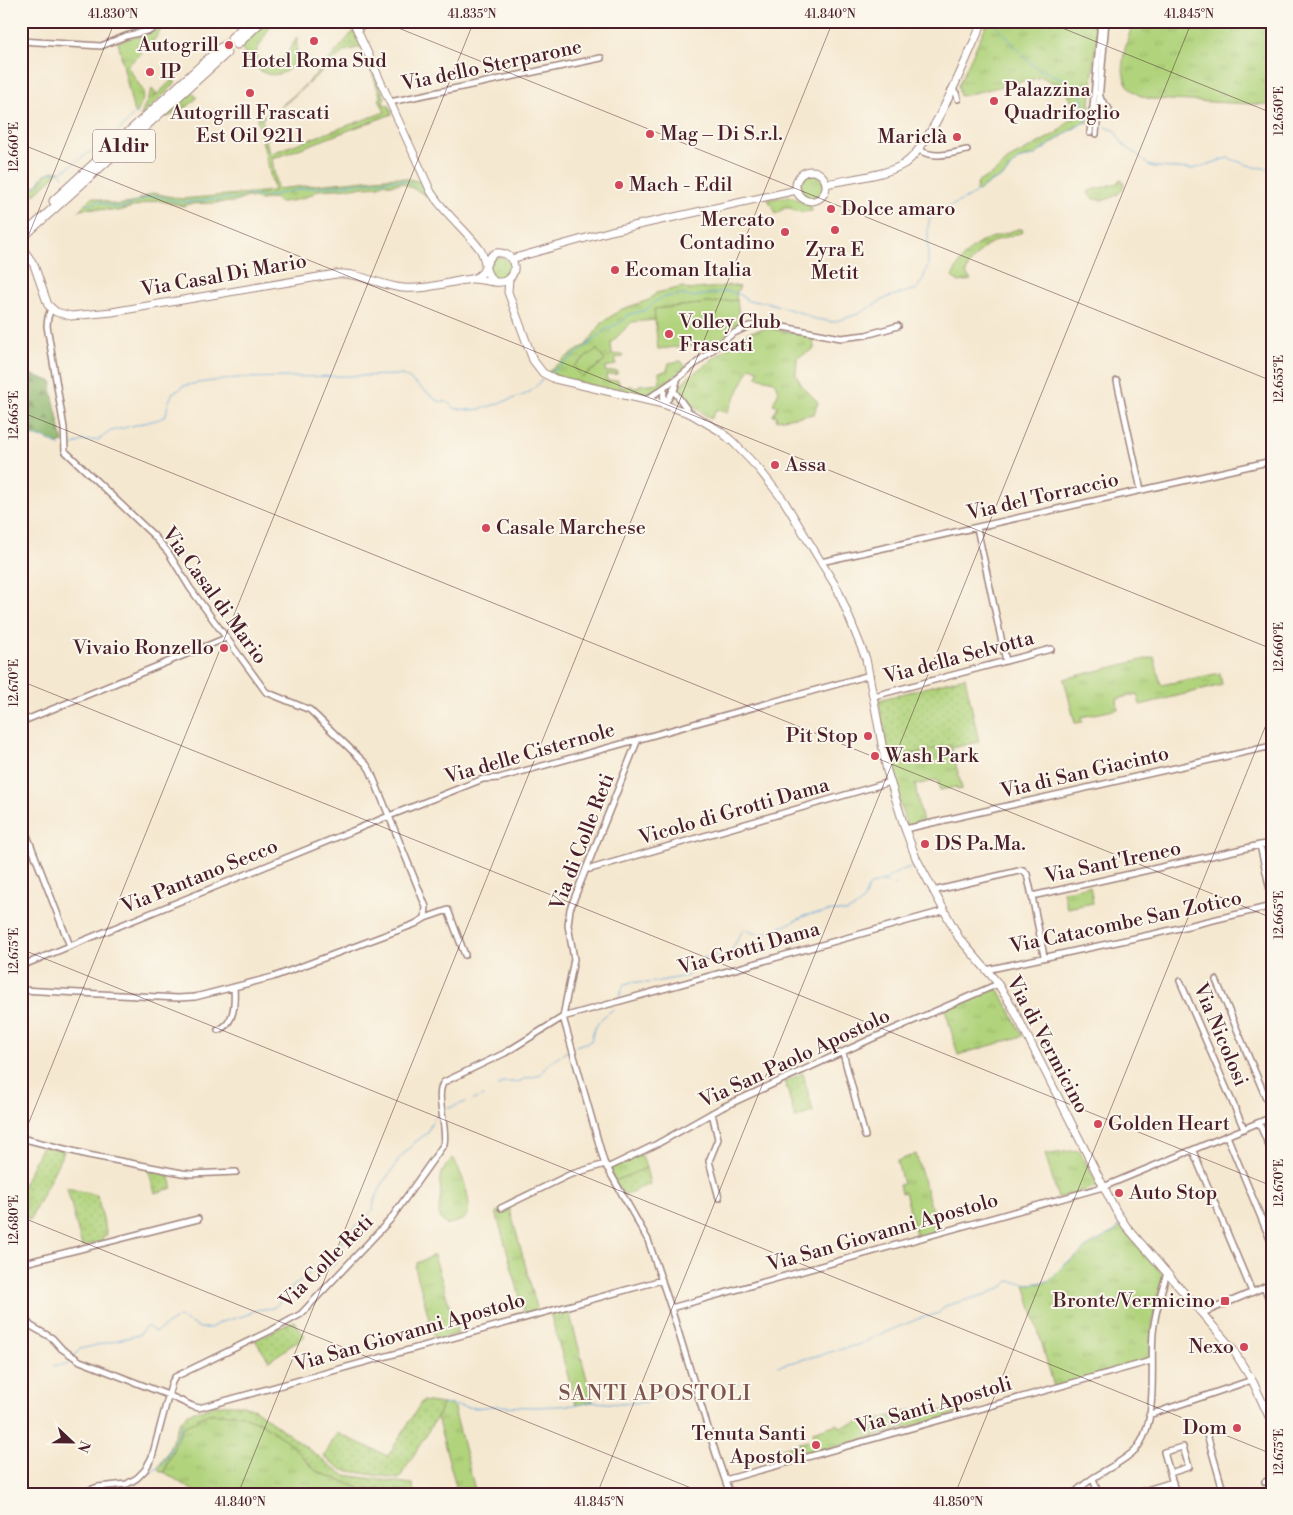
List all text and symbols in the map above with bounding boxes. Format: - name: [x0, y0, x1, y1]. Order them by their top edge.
- text: 41.830°N: [88, 7, 138, 22]
- text: 41.835°N: [447, 7, 497, 22]
- text: 41.840°N: [804, 7, 856, 22]
- text: 41.845°N: [1164, 7, 1214, 22]
- place label: Autogrill: [137, 33, 219, 58]
- marker: Hotel Roma Sud: [308, 35, 320, 47]
- street label: Via dello Sterparone: [399, 35, 584, 98]
- marker: Autogrill: [223, 39, 235, 51]
- place label: Hotel Roma Sud: [241, 49, 387, 74]
- place label: IP: [160, 60, 182, 85]
- marker: IP: [144, 66, 156, 78]
- place label: Palazzina Quadrifoglio: [1004, 78, 1120, 126]
- text: 12.650°E: [1272, 86, 1287, 136]
- marker: Autogrill Frascati Est Oil 9211: [244, 87, 256, 99]
- marker: Palazzina Quadrifoglio: [988, 95, 1000, 107]
- place label: Autogrill Frascati Est Oil 9211: [169, 101, 330, 149]
- text: 12.660°E: [7, 122, 22, 172]
- place label: Mag – Di S.r.l.: [660, 122, 783, 147]
- place label: Mariclà: [878, 125, 948, 150]
- marker: Mag – Di S.r.l.: [644, 128, 656, 140]
- road number: A1dir: [93, 130, 155, 162]
- marker: Mariclà: [951, 131, 963, 143]
- place label: Mach - Edil: [629, 173, 733, 198]
- marker: Mach - Edil: [613, 179, 625, 191]
- place label: Dolce amaro: [841, 197, 955, 222]
- marker: Dolce amaro: [825, 203, 837, 215]
- place label: Mercato Contadino: [679, 208, 775, 256]
- marker: Zyra E Metit: [829, 224, 841, 236]
- marker: Mercato Contadino: [779, 226, 791, 238]
- place label: Zyra E Metit: [806, 238, 864, 286]
- street label: Via Casal Di Mario: [138, 249, 309, 303]
- place label: Ecoman Italia: [625, 258, 752, 283]
- marker: Ecoman Italia: [609, 264, 621, 276]
- place label: Volley Club Frascati: [678, 310, 781, 358]
- marker: Volley Club Frascati: [663, 328, 675, 340]
- text: 12.655°E: [1272, 355, 1287, 403]
- text: 12.665°E: [7, 391, 22, 439]
- place label: Assa: [784, 453, 827, 478]
- marker: Assa: [769, 459, 781, 471]
- street label: Via del Torraccio: [964, 467, 1121, 527]
- place label: Casale Marchese: [496, 516, 646, 541]
- street label: Via Casal di Mario: [155, 522, 272, 670]
- marker: Casale Marchese: [480, 522, 492, 534]
- text: 12.660°E: [1272, 622, 1287, 672]
- street label: Via della Selvotta: [880, 626, 1038, 690]
- place label: Vivaio Ronzello: [72, 636, 214, 661]
- marker: Vivaio Ronzello: [218, 642, 230, 654]
- text: 12.670°E: [7, 659, 22, 707]
- street label: Via delle Cisternole: [441, 718, 618, 791]
- place label: Pit Stop: [786, 724, 858, 749]
- marker: Pit Stop: [862, 730, 874, 742]
- street label: Via di San Giacinto: [997, 741, 1172, 805]
- place label: Wash Park: [884, 744, 980, 769]
- marker: Wash Park: [869, 750, 881, 762]
- street label: Via di Colle Reti: [545, 770, 621, 915]
- street label: Vicolo di Grotti Dama: [635, 773, 833, 851]
- place label: DS Pa.Ma.: [935, 832, 1026, 857]
- street label: Via Pantano Secco: [117, 834, 282, 920]
- street label: Via Sant'Ireneo: [1042, 836, 1183, 890]
- marker: DS Pa.Ma.: [919, 838, 931, 850]
- street label: Via Catacombe San Zotico: [1007, 886, 1244, 960]
- text: 12.665°E: [1272, 891, 1287, 939]
- street label: Via Grotti Dama: [674, 917, 824, 981]
- text: 12.675°E: [7, 928, 22, 974]
- street label: Via di Vermicino: [1000, 971, 1094, 1118]
- street label: Via Nicolosi: [1187, 979, 1253, 1091]
- street label: Via San Paolo Apostolo: [695, 1004, 894, 1115]
- place label: Golden Heart: [1108, 1112, 1230, 1137]
- marker: Golden Heart: [1092, 1118, 1104, 1130]
- text: 12.670°E: [1272, 1159, 1287, 1207]
- place label: Auto Stop: [1128, 1181, 1217, 1206]
- marker: Auto Stop: [1113, 1187, 1125, 1199]
- street label: Via San Giovanni Apostolo: [764, 1188, 1001, 1278]
- text: 12.680°E: [7, 1195, 22, 1245]
- street label: Via Colle Reti: [274, 1210, 379, 1315]
- street label: Via San Giovanni Apostolo: [291, 1288, 528, 1378]
- place label: Bronte/Vermicino: [1052, 1289, 1215, 1314]
- marker: Bronte/Vermicino: [1219, 1295, 1231, 1307]
- place label: Nexo: [1188, 1335, 1234, 1360]
- marker: Nexo: [1238, 1341, 1250, 1353]
- street label: Via Santi Apostoli: [852, 1372, 1015, 1441]
- district label: SANTI APOSTOLI: [559, 1381, 751, 1407]
- place label: Dom: [1183, 1416, 1227, 1441]
- north arrow: [48, 1418, 98, 1468]
- place label: Tenuta Santi Apostoli: [691, 1422, 806, 1470]
- marker: Dom: [1231, 1422, 1243, 1434]
- text: 12.675°E: [1272, 1429, 1287, 1475]
- text: N: [73, 1438, 94, 1455]
- marker: Tenuta Santi Apostoli: [810, 1439, 822, 1451]
- text: 41.840°N: [214, 1495, 266, 1510]
- text: 41.845°N: [574, 1495, 624, 1510]
- text: 41.850°N: [933, 1495, 983, 1510]

